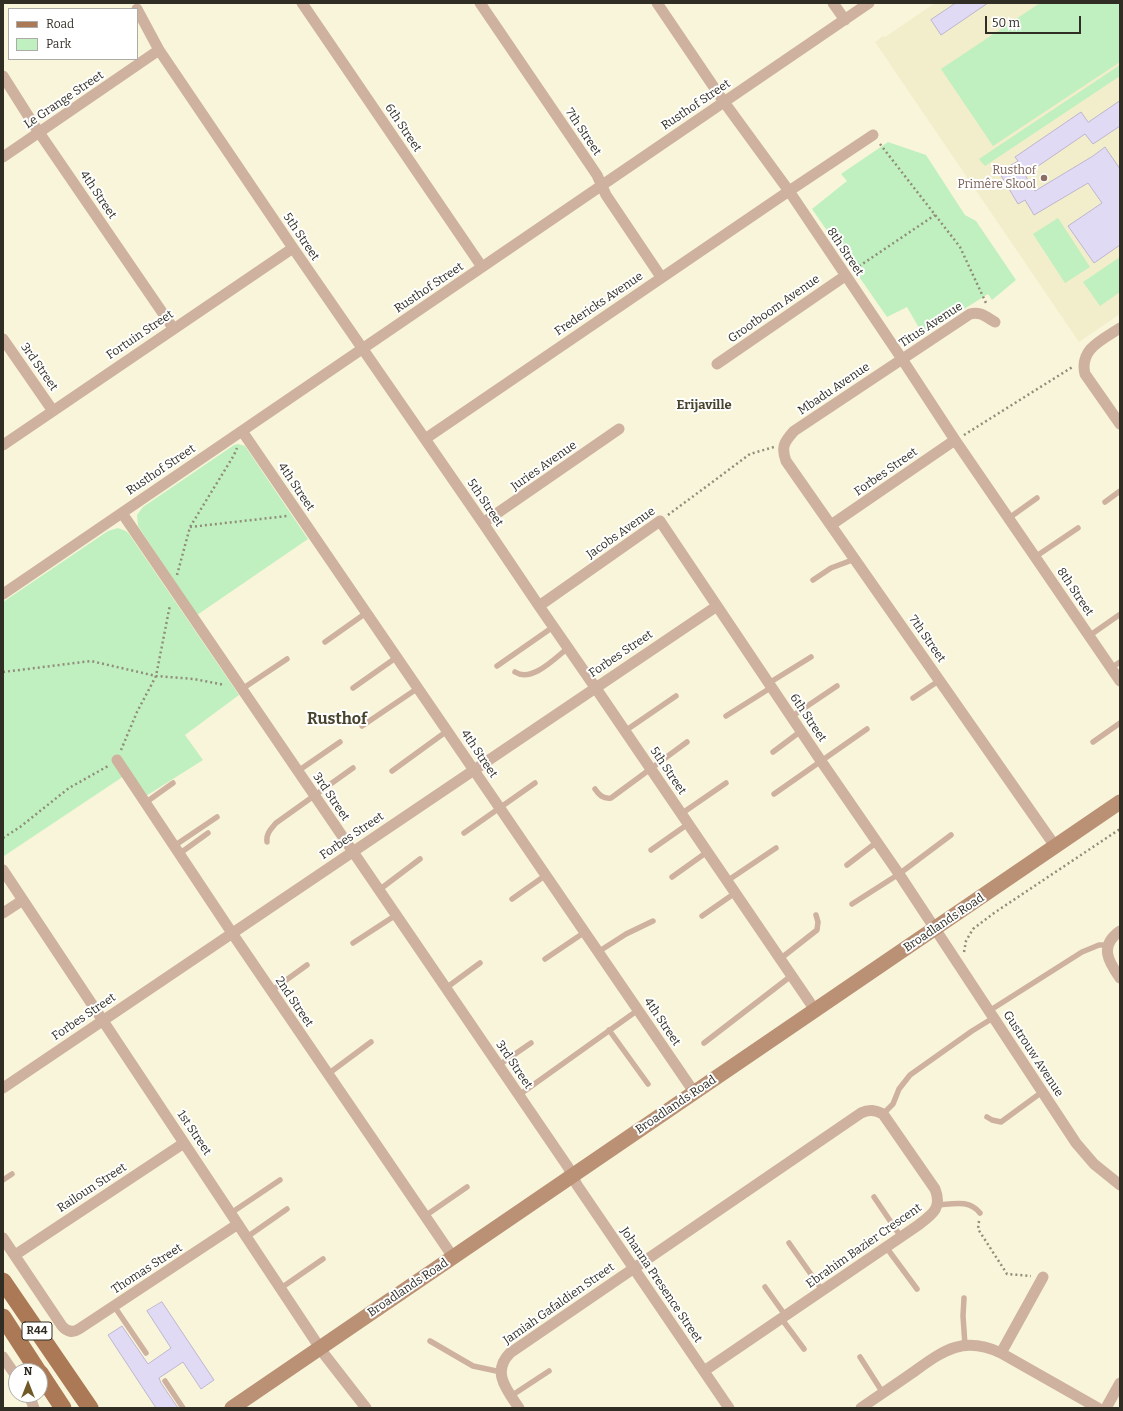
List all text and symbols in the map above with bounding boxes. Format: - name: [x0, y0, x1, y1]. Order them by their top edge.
- legend: [8, 8, 138, 60]
- scale bar: [987, 8, 1083, 34]
- text: 50 m: [992, 16, 1020, 30]
- text: Road: [46, 17, 74, 31]
- text: Park: [46, 37, 71, 51]
- street label: Le Grange Street: [22, 68, 106, 132]
- street label: Rusthof Street: [659, 77, 733, 133]
- street label: 6th Street: [382, 101, 424, 155]
- street label: 7th Street: [562, 106, 604, 158]
- place label: Rusthof Primêre Skool: [957, 164, 1036, 192]
- street label: 4th Street: [77, 168, 119, 222]
- marker: Rusthof Primêre Skool: [1039, 173, 1049, 183]
- street label: 5th Street: [280, 210, 322, 264]
- street label: 8th Street: [824, 225, 866, 279]
- street label: Rusthof Street: [392, 260, 466, 316]
- street label: Fredericks Avenue: [552, 269, 646, 339]
- street label: Grootboom Avenue: [725, 272, 823, 346]
- street label: Titus Avenue: [897, 299, 965, 351]
- street label: Fortuin Street: [104, 307, 176, 363]
- street label: 3rd Street: [17, 340, 61, 394]
- street label: Mbadu Avenue: [795, 360, 873, 418]
- district label: Erijaville: [676, 397, 732, 413]
- street label: Juries Avenue: [508, 438, 580, 494]
- street label: Rusthof Street: [124, 442, 198, 498]
- street label: Forbes Street: [852, 445, 920, 499]
- street label: 4th Street: [275, 460, 317, 514]
- street label: 5th Street: [464, 476, 506, 530]
- street label: Jacobs Avenue: [584, 504, 658, 562]
- street label: 8th Street: [1054, 565, 1096, 619]
- street label: 7th Street: [906, 613, 948, 665]
- street label: Forbes Street: [586, 627, 656, 681]
- street label: 6th Street: [787, 691, 829, 745]
- district label: Rusthof: [307, 710, 367, 730]
- street label: 4th Street: [458, 727, 500, 781]
- street label: 5th Street: [647, 744, 689, 798]
- street label: 3rd Street: [310, 770, 352, 824]
- street label: Forbes Street: [317, 809, 387, 863]
- street label: Broadlands Road: [901, 891, 987, 955]
- street label: 2nd Street: [272, 974, 316, 1030]
- street label: Forbes Street: [49, 990, 119, 1044]
- street label: 4th Street: [641, 995, 683, 1049]
- street label: Gustrouw Avenue: [1000, 1008, 1066, 1100]
- street label: 3rd Street: [493, 1038, 535, 1092]
- street label: Broadlands Road: [633, 1073, 719, 1137]
- street label: 1st Street: [174, 1108, 214, 1158]
- street label: Railoun Street: [55, 1160, 129, 1216]
- street label: Ebrahim Bazier Crescent: [804, 1201, 924, 1291]
- street label: Johanna Presence Street: [617, 1225, 705, 1345]
- street label: Thomas Street: [109, 1241, 185, 1297]
- street label: Broadlands Road: [365, 1256, 451, 1320]
- street label: Jamiah Gafaldien Street: [501, 1260, 617, 1348]
- road number: R44: [22, 1322, 52, 1340]
- north arrow: [8, 1363, 48, 1403]
- text: N: [24, 1365, 32, 1378]

